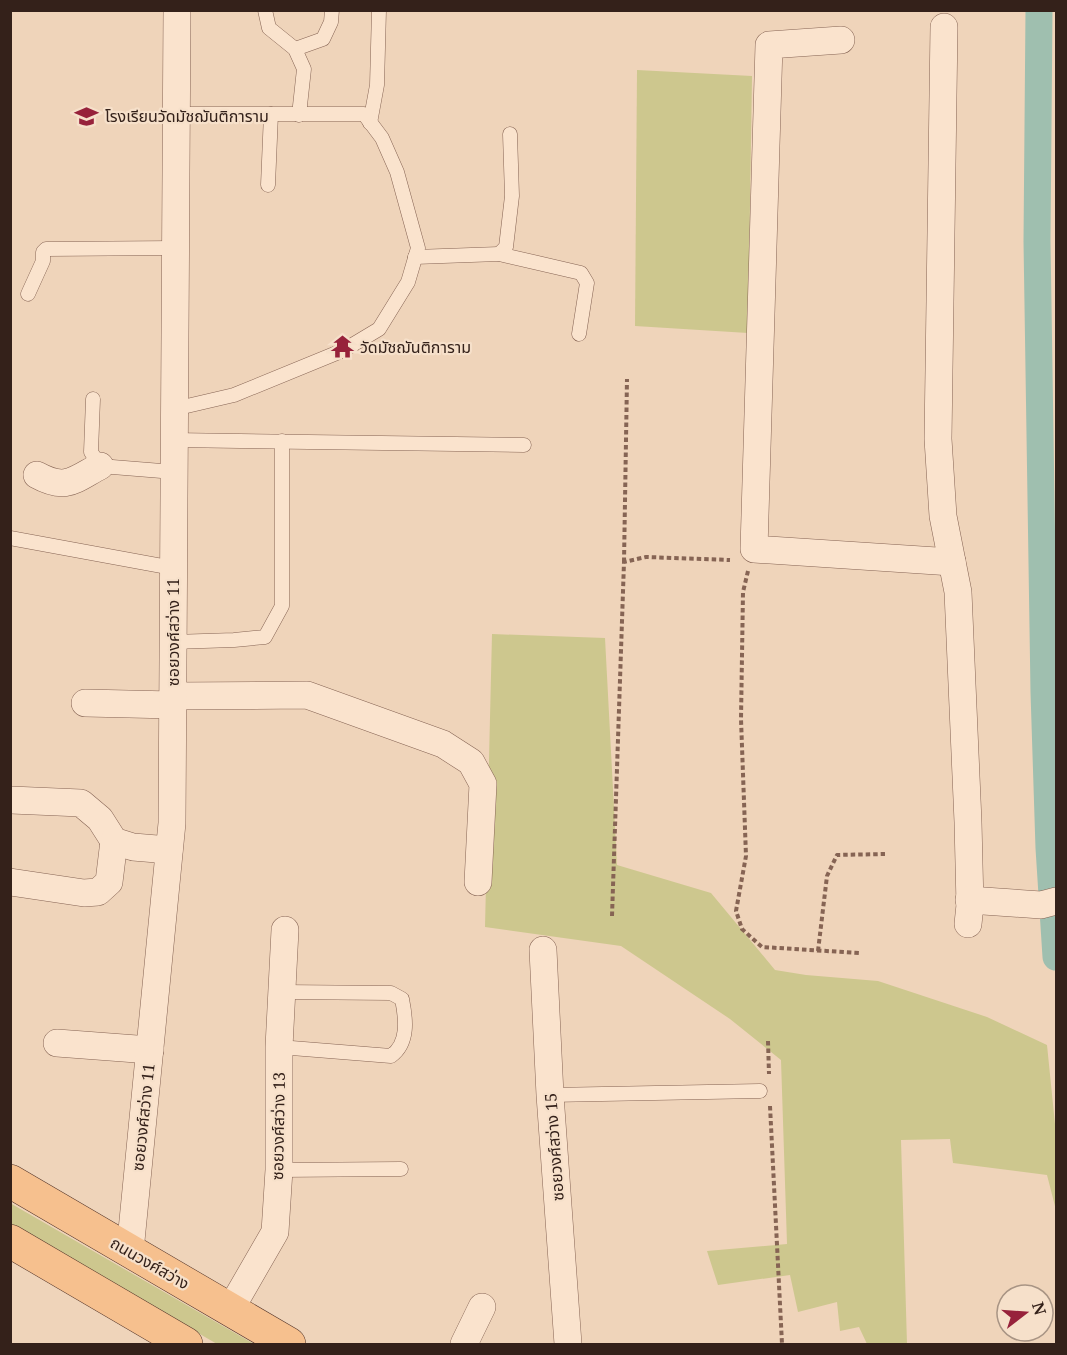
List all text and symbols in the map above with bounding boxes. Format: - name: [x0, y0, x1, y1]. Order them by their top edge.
- school or university icon: โรงเรียนวัดมัชฌันติการาม: [74, 103, 100, 129]
- place label: โรงเรียนวัดมัชฌันติการาม: [105, 105, 269, 127]
- temple icon: วัดมัชฌันติการาม: [329, 334, 355, 360]
- place label: วัดมัชฌันติการาม: [360, 336, 471, 358]
- street label: ซอยวงศ์สว่าง 11: [162, 578, 184, 686]
- street label: ซอยวงศ์สว่าง 11: [126, 1062, 160, 1172]
- street label: ซอยวงศ์สว่าง 13: [266, 1072, 290, 1180]
- street label: ซอยวงศ์สว่าง 15: [539, 1092, 569, 1202]
- street label: ถนนวงศ์สว่าง: [106, 1232, 194, 1294]
- north arrow: [995, 1283, 1055, 1343]
- text: N: [1027, 1299, 1052, 1318]

